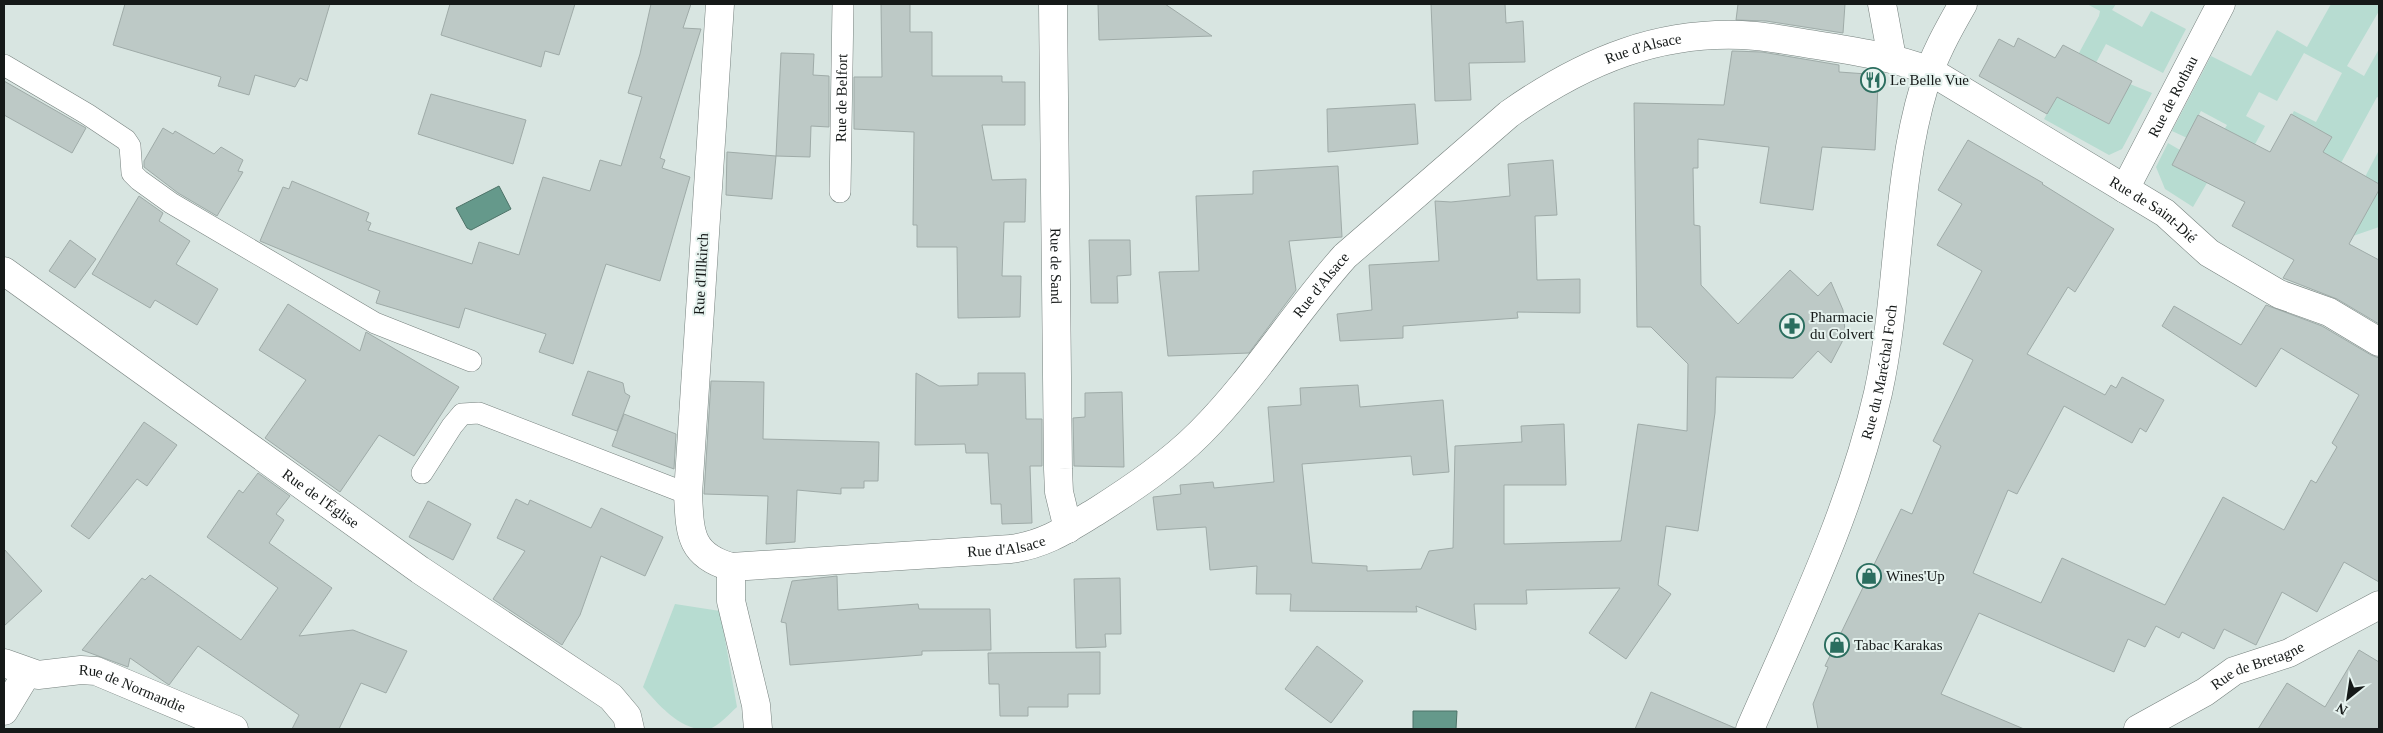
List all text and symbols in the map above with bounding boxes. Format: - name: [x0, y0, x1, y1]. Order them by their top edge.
- street label: Rue d'Alsace: [1603, 30, 1683, 67]
- street label: Rue de Belfort: [833, 53, 850, 142]
- street label: Rue de Rothau: [2145, 53, 2201, 140]
- restaurant icon: Le Belle Vue: [1860, 67, 1886, 93]
- place label: Le Belle Vue: [1890, 72, 1969, 88]
- street label: Rue de Saint-Dié: [2107, 173, 2200, 246]
- street label: Rue de Sand: [1047, 228, 1064, 305]
- street label: Rue d'Illkirch: [691, 232, 711, 315]
- street label: Rue d'Alsace: [1290, 249, 1352, 321]
- street label: Rue du Maréchal Foch: [1858, 303, 1900, 441]
- place label: Pharmacie du Colvert: [1810, 309, 1875, 342]
- pharmacy icon: Pharmacie du Colvert: [1779, 313, 1805, 339]
- street label: Rue de l'Église: [279, 466, 362, 532]
- street label: Rue d'Alsace: [967, 532, 1048, 560]
- shop icon: Wines'Up: [1856, 563, 1882, 589]
- place label: Wines'Up: [1886, 568, 1945, 584]
- shop icon: Tabac Karakas: [1824, 632, 1850, 658]
- place label: Tabac Karakas: [1854, 637, 1943, 653]
- street label: Rue de Bretagne: [2208, 638, 2307, 693]
- street label: Rue de Normandie: [78, 662, 188, 716]
- north arrow: [2323, 673, 2373, 723]
- text: N: [2334, 700, 2350, 718]

